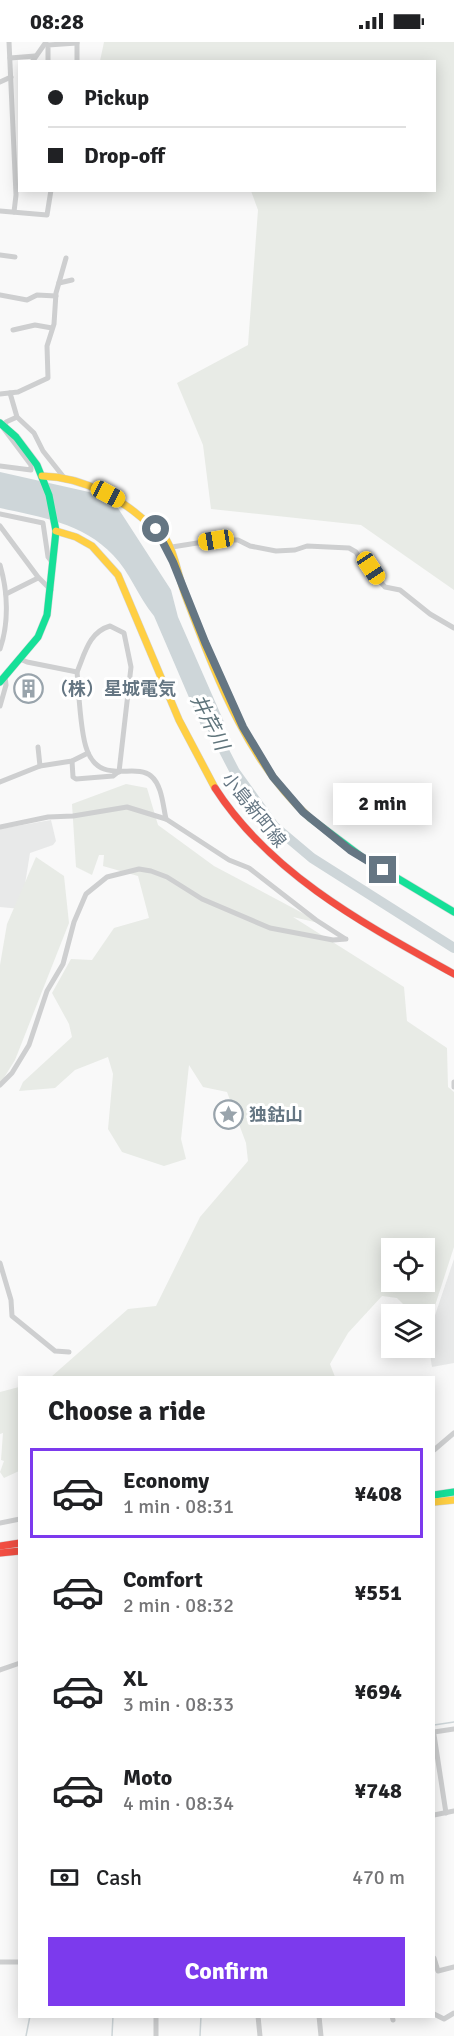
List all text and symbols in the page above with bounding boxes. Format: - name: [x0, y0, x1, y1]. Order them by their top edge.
- text: 08:28: [30, 8, 84, 35]
- text: Pickup: [84, 84, 149, 111]
- text: Drop-off: [84, 142, 165, 169]
- car: [88, 478, 128, 510]
- route start: [142, 515, 169, 542]
- car: [197, 528, 235, 552]
- car: [353, 548, 389, 588]
- building icon: （株）星城電気: [13, 673, 45, 705]
- place label: （株）星城電気: [50, 678, 176, 700]
- water label: 井芹川: [185, 690, 235, 756]
- street label: 小島新町線: [217, 768, 291, 852]
- callout: 2 min: [334, 783, 433, 825]
- text: 2 min: [358, 791, 407, 816]
- route end: [369, 856, 396, 883]
- place icon: 独鈷山: [212, 1099, 244, 1131]
- place label: 独鈷山: [249, 1104, 303, 1126]
- map controls: [381, 1238, 435, 1358]
- button: locate: [381, 1238, 435, 1292]
- button: layers: [381, 1304, 435, 1358]
- text: Choose a ride: [48, 1395, 206, 1428]
- icon: car: [51, 1466, 105, 1520]
- text: Economy: [123, 1467, 209, 1494]
- text: ¥408: [354, 1480, 402, 1507]
- text: 1 min · 08:31: [123, 1494, 234, 1519]
- icon: car: [51, 1565, 105, 1619]
- text: Comfort: [123, 1566, 203, 1593]
- text: ¥551: [354, 1579, 402, 1606]
- text: 2 min · 08:32: [123, 1593, 234, 1618]
- icon: car: [51, 1664, 105, 1718]
- text: XL: [123, 1665, 148, 1692]
- text: ¥694: [354, 1678, 402, 1705]
- text: 3 min · 08:33: [123, 1692, 234, 1717]
- icon: car: [51, 1763, 105, 1817]
- text: Moto: [123, 1764, 172, 1791]
- text: ¥748: [354, 1777, 402, 1804]
- text: 4 min · 08:34: [123, 1791, 234, 1816]
- icon: cash: [48, 1861, 81, 1894]
- text: Cash: [96, 1864, 142, 1891]
- text: 470 m: [352, 1865, 405, 1890]
- button: Confirm: [48, 1937, 405, 2006]

